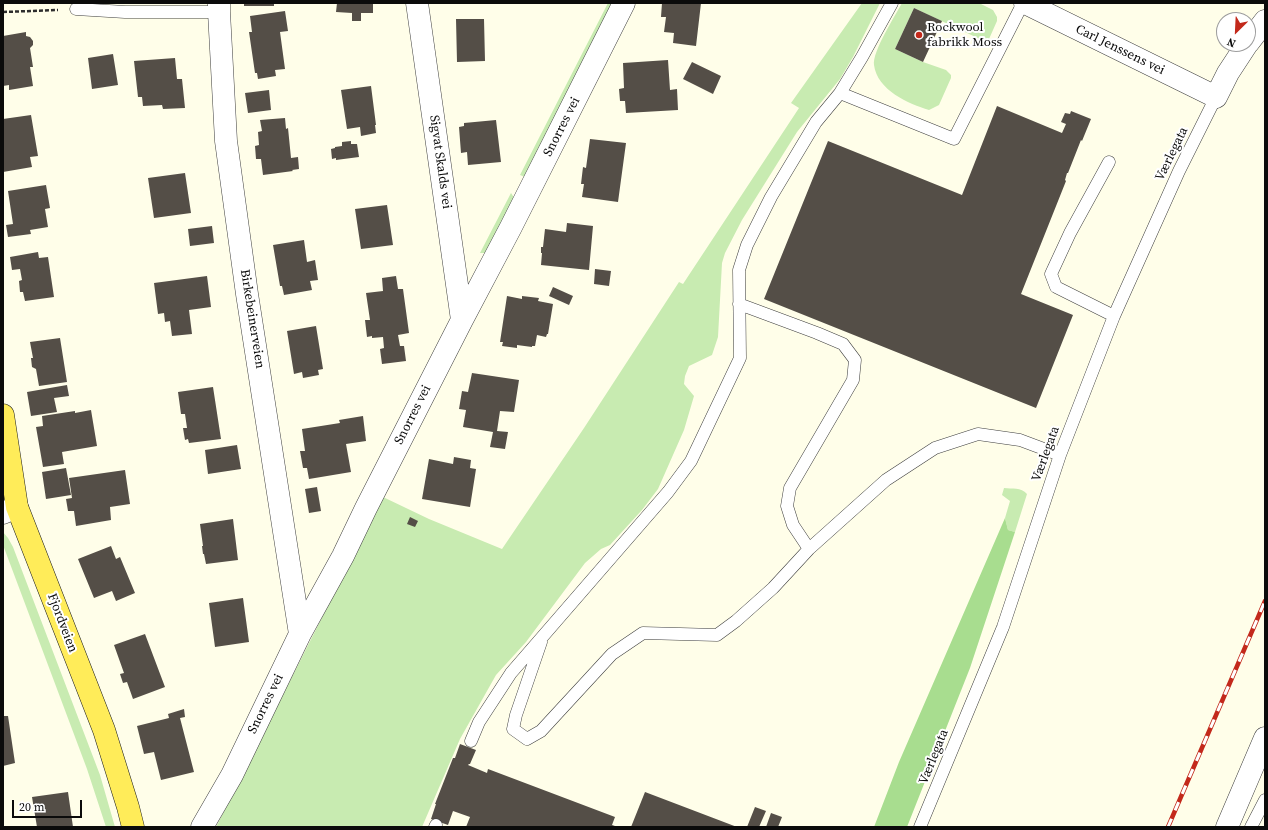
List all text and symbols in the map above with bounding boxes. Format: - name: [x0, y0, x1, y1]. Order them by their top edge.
- north arrow: [1216, 12, 1256, 52]
- place label: Rockwool fabrikk Moss: [927, 20, 1002, 51]
- street label: Carl Jenssens vei: [1073, 22, 1167, 78]
- marker: Rockwool fabrikk Moss: [914, 30, 924, 40]
- text: N: [1225, 34, 1238, 51]
- street label: Snorres vei: [540, 95, 584, 159]
- street label: Sigvat Skalds vei: [426, 114, 454, 210]
- street label: Værlegata: [1152, 125, 1192, 183]
- street label: Birkebeinerveien: [236, 268, 268, 370]
- street label: Snorres vei: [391, 383, 435, 447]
- street label: Værlegata: [1029, 424, 1063, 484]
- street label: Fjordveien: [44, 591, 80, 655]
- street label: Snorres vei: [245, 672, 287, 736]
- street label: Værlegata: [916, 727, 952, 787]
- scale bar: [14, 792, 84, 818]
- text: 20 m: [19, 799, 45, 815]

